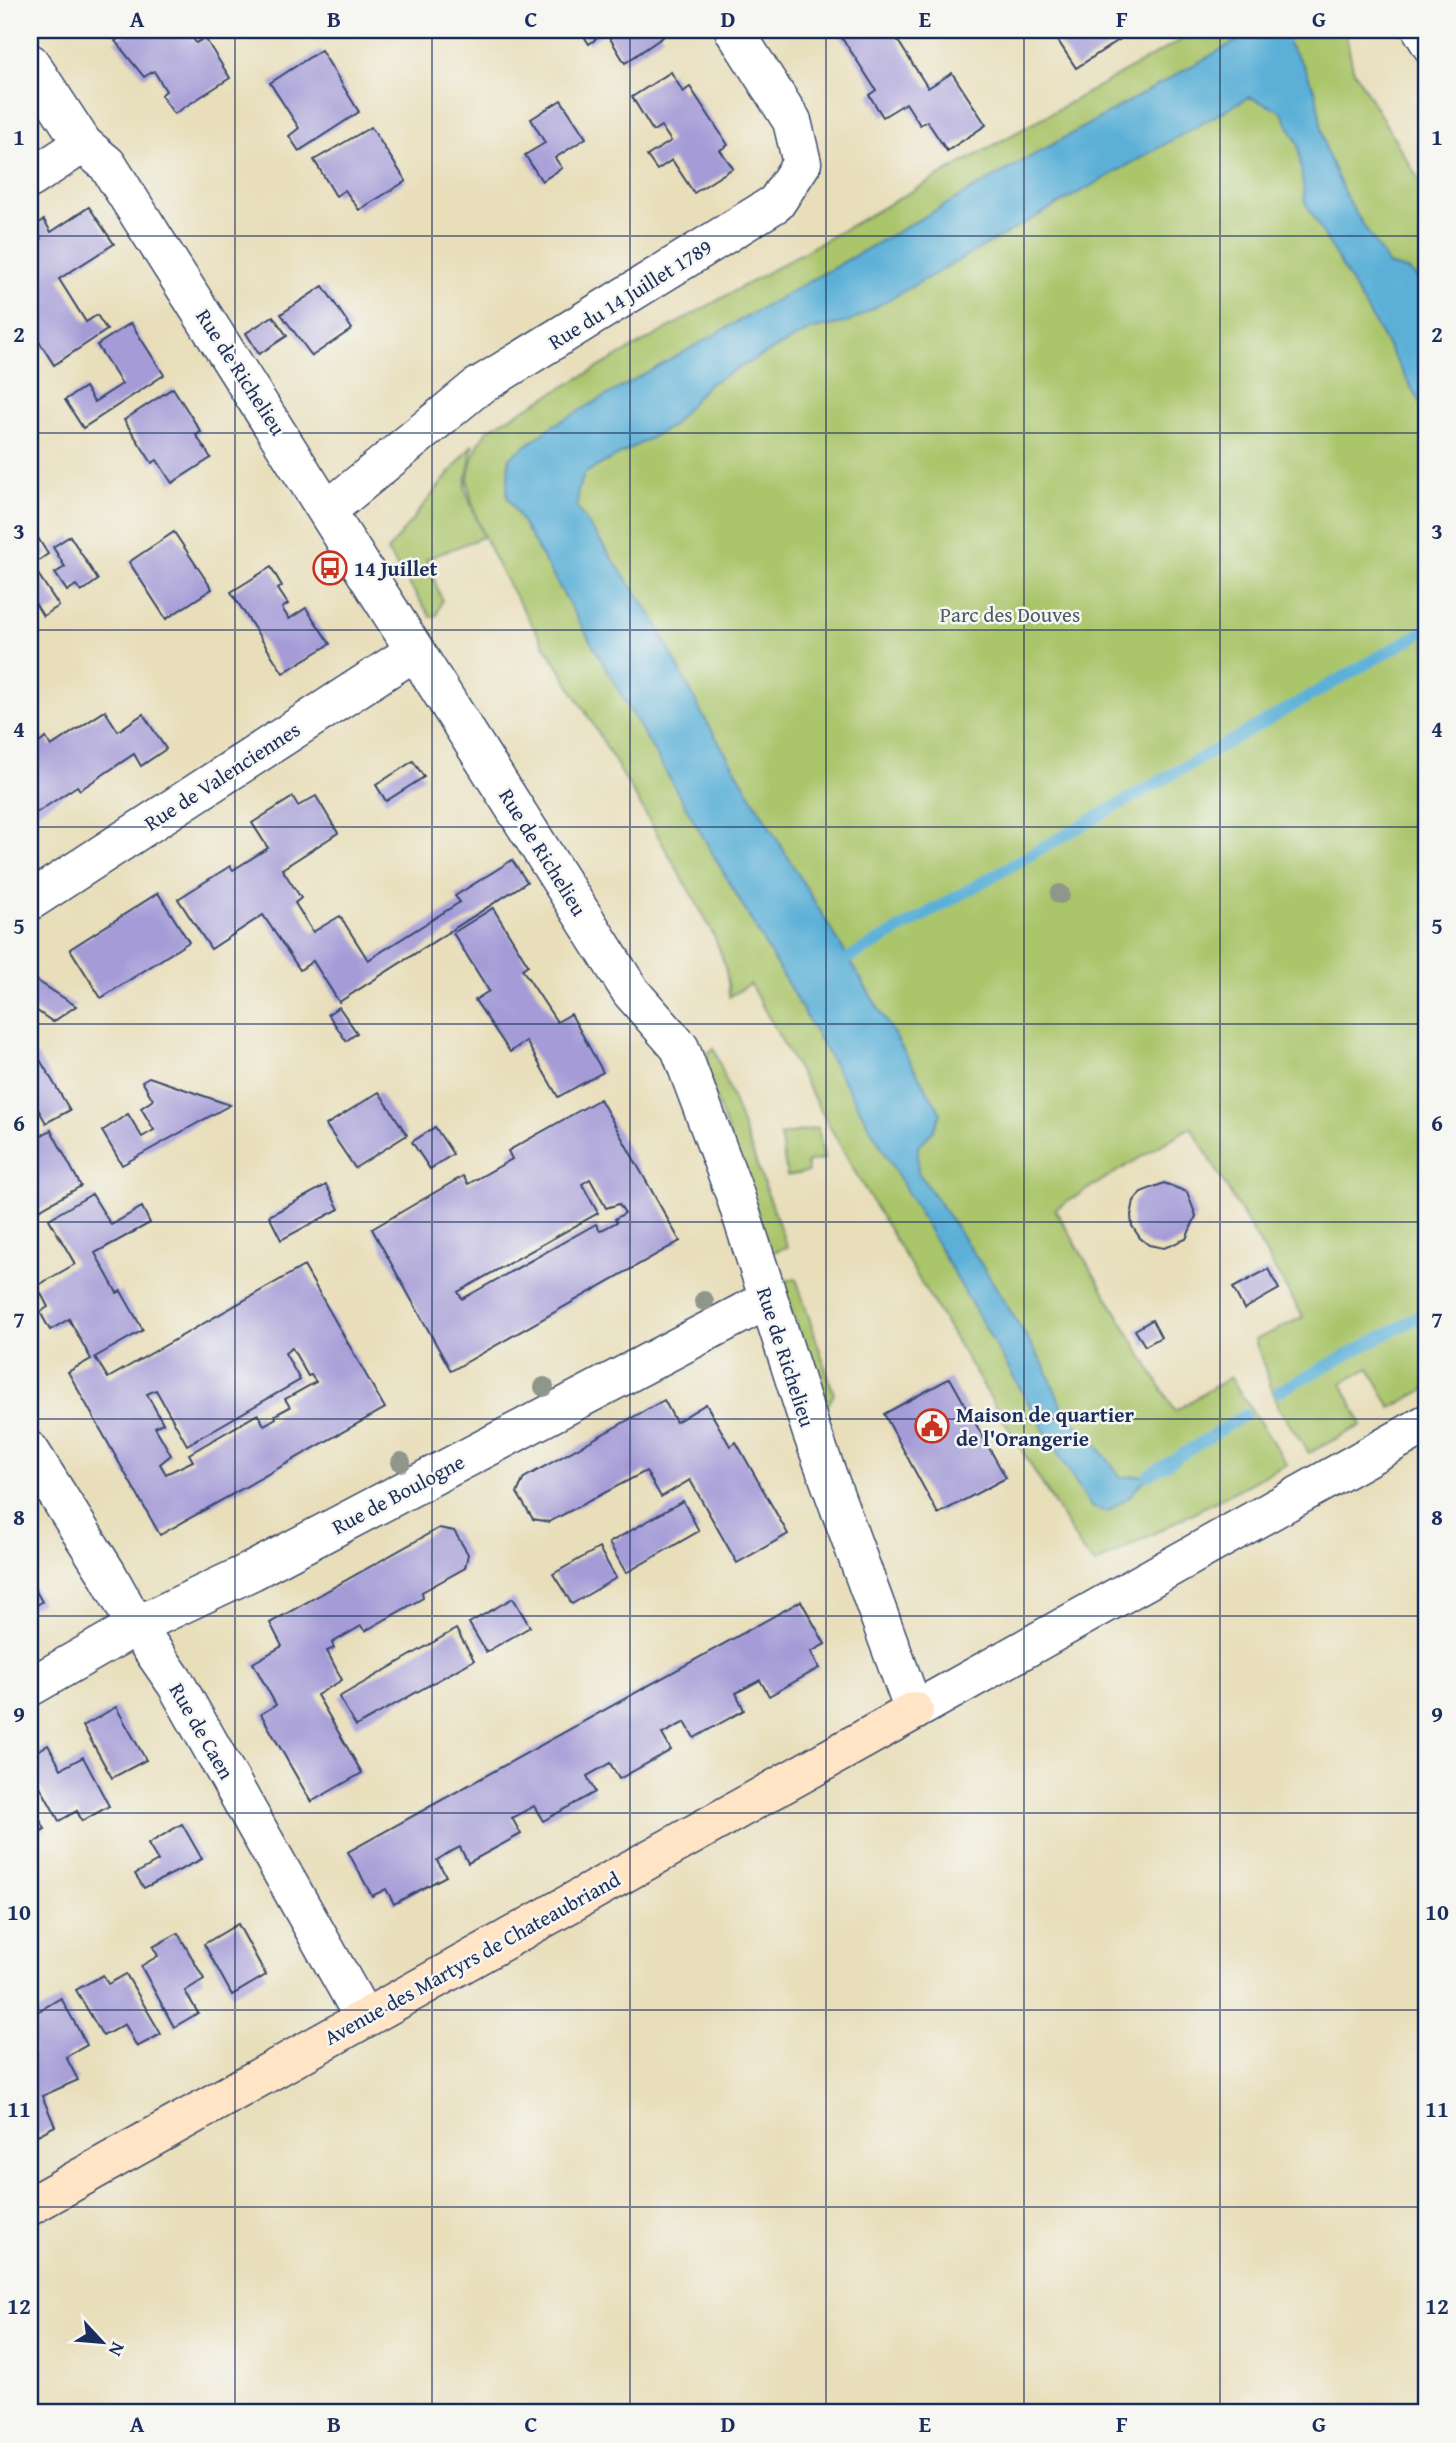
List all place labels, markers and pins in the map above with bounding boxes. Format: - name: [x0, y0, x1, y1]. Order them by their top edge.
- bus stop icon: 14 Juillet: [311, 549, 349, 587]
- place label: 14 Juillet: [354, 553, 438, 584]
- place label: Maison de quartier de l'Orangerie: [956, 1399, 1135, 1454]
- public building icon: Maison de quartier de l'Orangerie: [913, 1407, 951, 1445]

